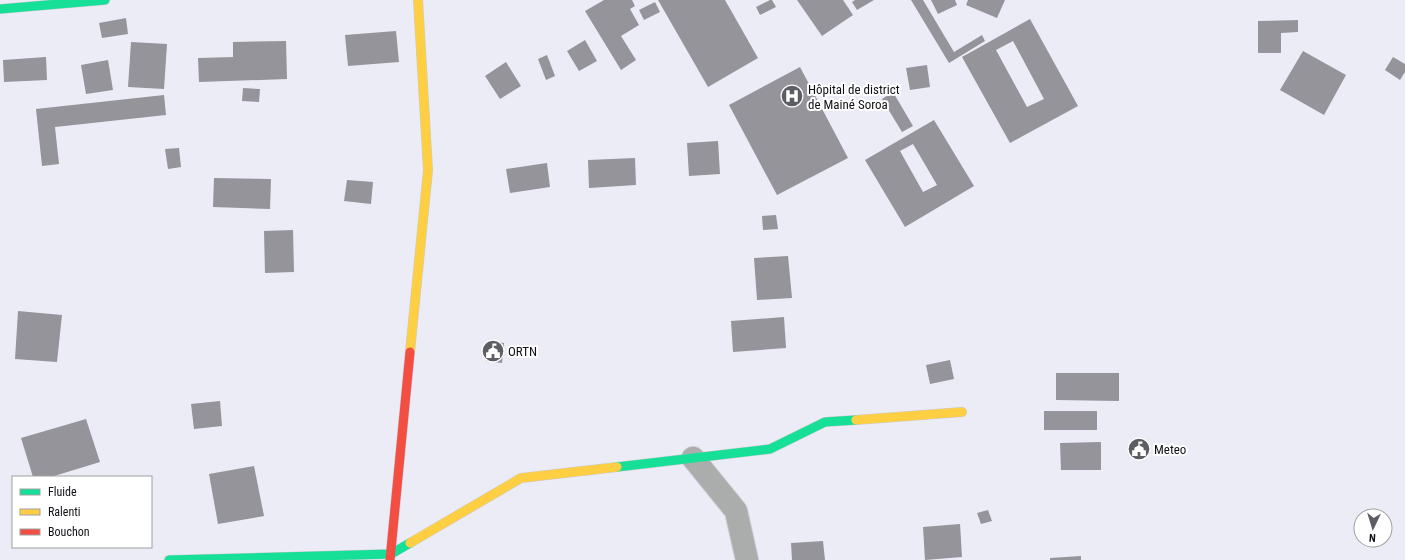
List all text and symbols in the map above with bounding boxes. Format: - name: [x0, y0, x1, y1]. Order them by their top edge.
- place label: Hôpital de district de Mainé Soroa: [808, 82, 900, 112]
- hospital icon: Hôpital de district de Mainé Soroa: [779, 83, 805, 109]
- public building icon: ORTN: [480, 338, 506, 364]
- place label: ORTN: [508, 344, 537, 359]
- public building icon: Meteo: [1126, 436, 1152, 462]
- place label: Meteo: [1154, 442, 1186, 457]
- legend: [12, 476, 152, 548]
- text: Fluide: [48, 485, 77, 499]
- text: Ralenti: [48, 505, 81, 519]
- north arrow: [1353, 508, 1393, 548]
- text: Bouchon: [48, 525, 90, 539]
- text: N: [1368, 531, 1376, 544]

